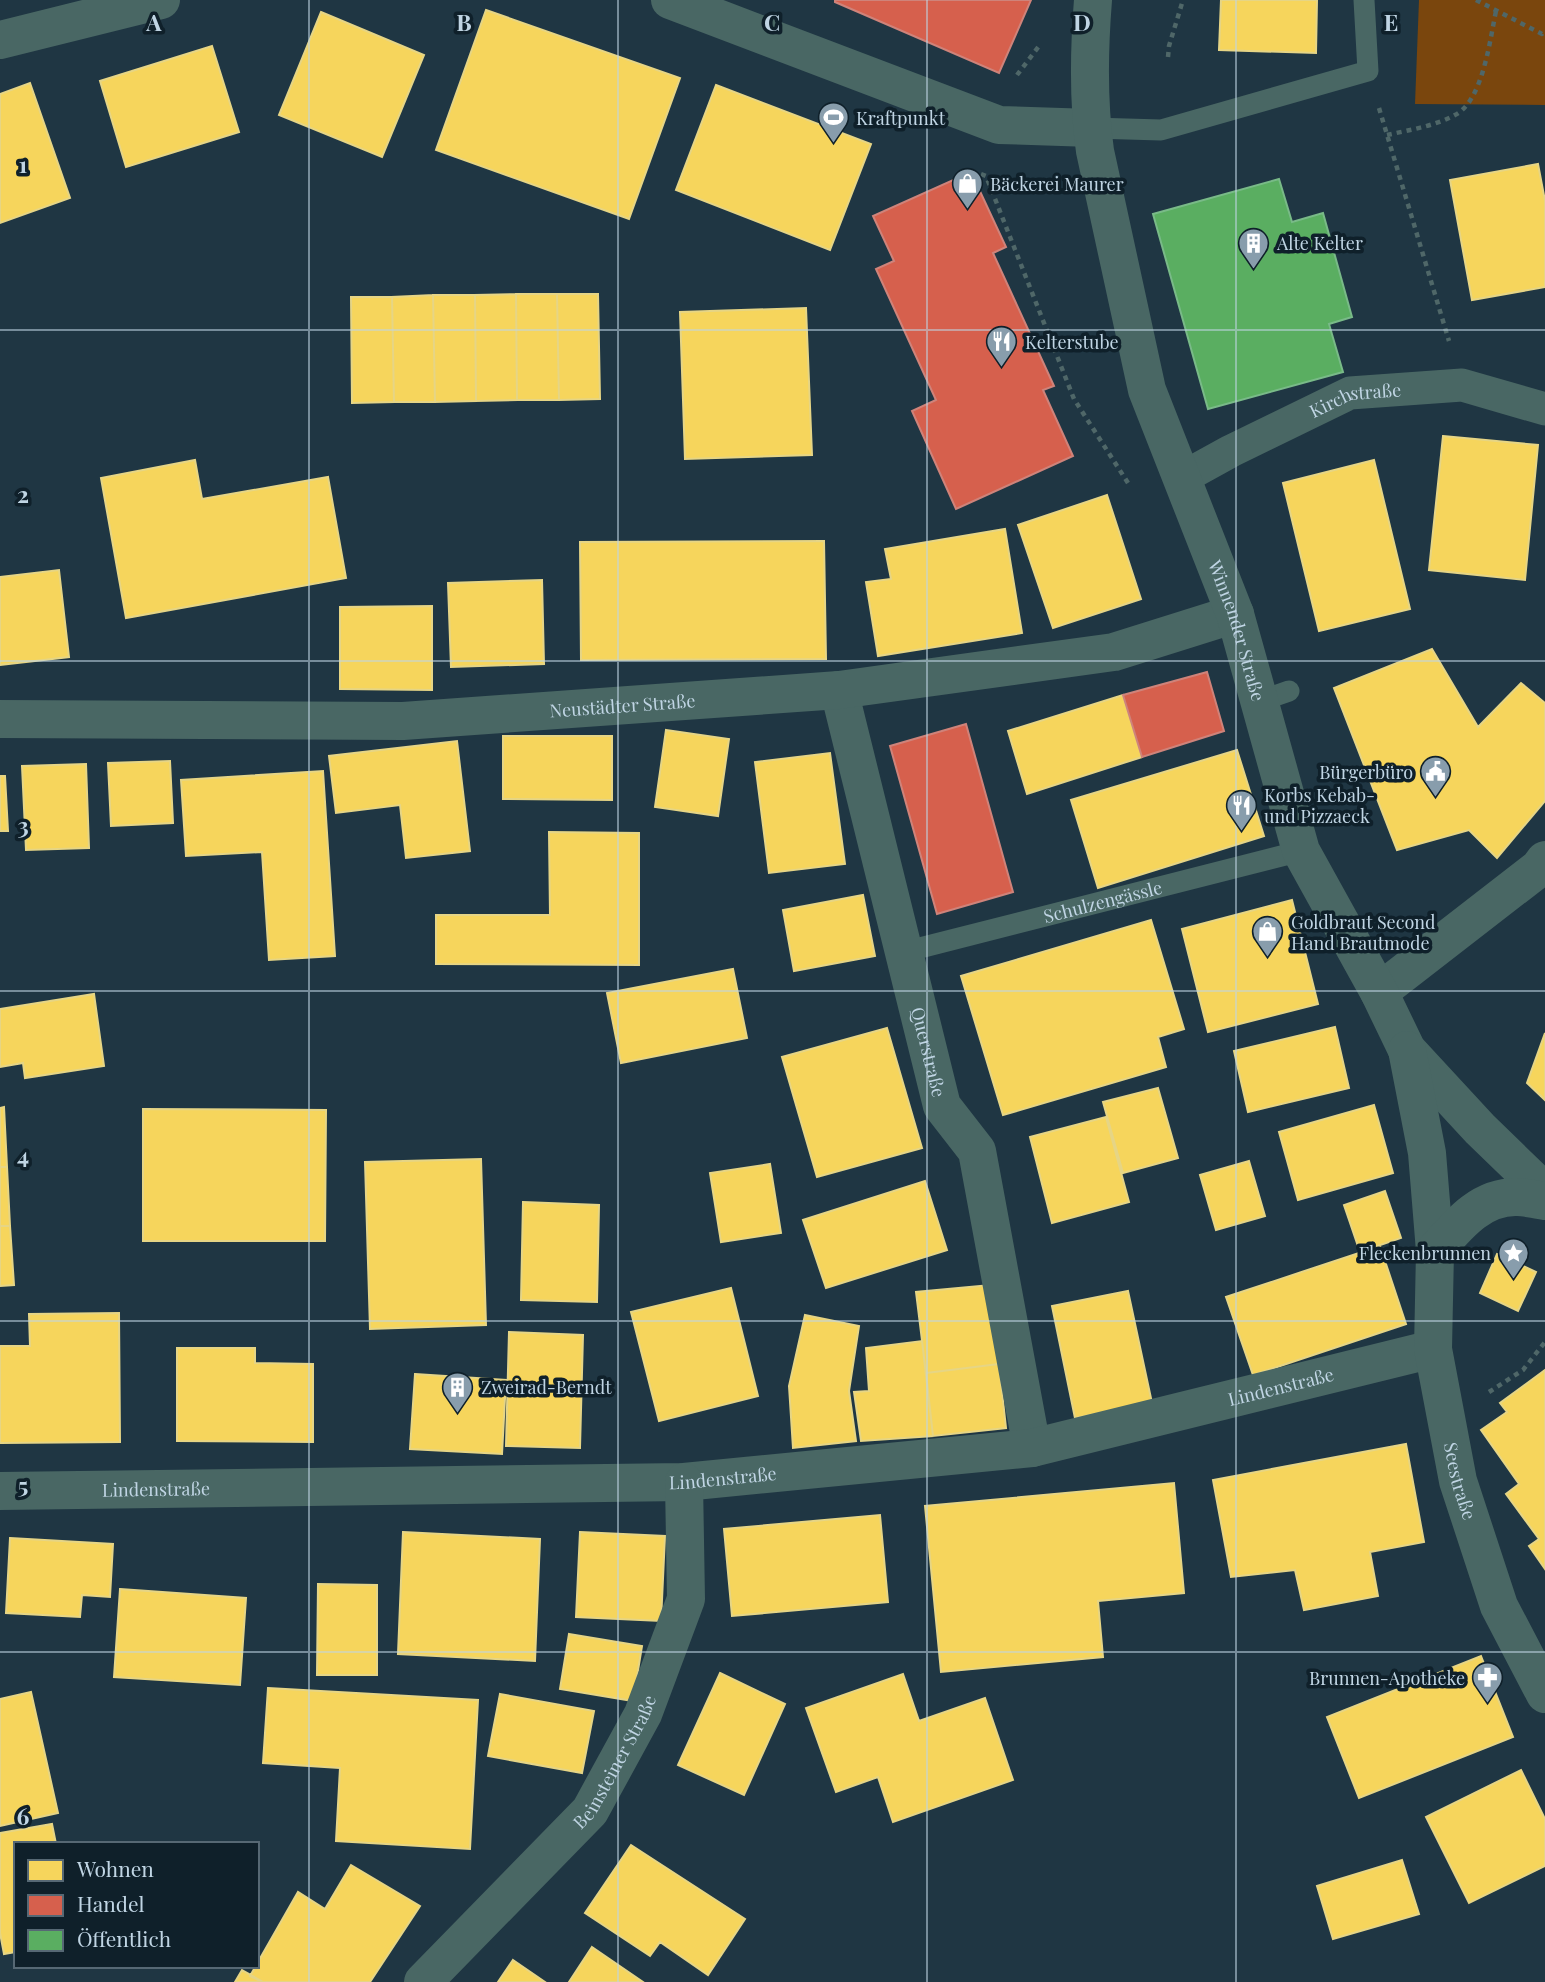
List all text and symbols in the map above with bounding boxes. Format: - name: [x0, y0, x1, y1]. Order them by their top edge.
- text: A: [145, 6, 162, 37]
- text: B: [456, 6, 472, 37]
- text: C: [764, 6, 780, 37]
- text: D: [1073, 6, 1091, 37]
- text: E: [1384, 6, 1398, 37]
- sports icon: Kraftpunkt: [816, 101, 850, 145]
- place label: Kraftpunkt: [856, 106, 946, 130]
- text: 1: [19, 148, 28, 179]
- shop icon: Bäckerei Maurer: [950, 167, 984, 211]
- place label: Bäckerei Maurer: [990, 172, 1124, 196]
- building icon: Alte Kelter: [1237, 226, 1271, 270]
- place label: Alte Kelter: [1276, 231, 1363, 255]
- restaurant icon: Kelterstube: [985, 325, 1019, 369]
- place label: Kelterstube: [1025, 330, 1119, 354]
- street label: Kirchstraße: [1305, 377, 1402, 423]
- text: 2: [17, 478, 29, 509]
- street label: Winnender Straße: [1203, 556, 1271, 704]
- street label: Neustädter Straße: [549, 688, 696, 723]
- public building icon: Bürgerbüro: [1419, 755, 1453, 799]
- place label: Bürgerbüro: [1319, 760, 1413, 784]
- place label: Korbs Kebab- und Pizzaeck: [1264, 783, 1375, 828]
- restaurant icon: Korbs Kebab- und Pizzaeck: [1224, 788, 1258, 832]
- text: 3: [17, 809, 29, 840]
- street label: Schulzengässle: [1041, 875, 1164, 928]
- place label: Goldbraut Second Hand Brautmode: [1291, 910, 1436, 955]
- shop icon: Goldbraut Second Hand Brautmode: [1251, 915, 1285, 959]
- street label: Querstraße: [906, 1005, 951, 1100]
- text: 4: [17, 1139, 29, 1170]
- place icon: Fleckenbrunnen: [1497, 1236, 1531, 1280]
- place label: Fleckenbrunnen: [1359, 1241, 1491, 1265]
- street label: Lindenstraße: [1226, 1362, 1336, 1411]
- building icon: Zweirad-Berndt: [441, 1370, 475, 1414]
- place label: Zweirad-Berndt: [481, 1375, 612, 1399]
- street label: Seestraße: [1439, 1440, 1482, 1523]
- street label: Lindenstraße: [669, 1461, 778, 1494]
- text: 5: [18, 1469, 28, 1500]
- street label: Lindenstraße: [102, 1476, 210, 1502]
- pharmacy icon: Brunnen-Apotheke: [1471, 1661, 1505, 1705]
- place label: Brunnen-Apotheke: [1309, 1666, 1465, 1690]
- street label: Beinsteiner Straße: [567, 1692, 661, 1834]
- text: 6: [17, 1800, 30, 1831]
- legend: [14, 1842, 259, 1968]
- text: Wohnen: [76, 1854, 154, 1882]
- text: Handel: [77, 1889, 145, 1917]
- text: Öffentlich: [77, 1924, 172, 1952]

